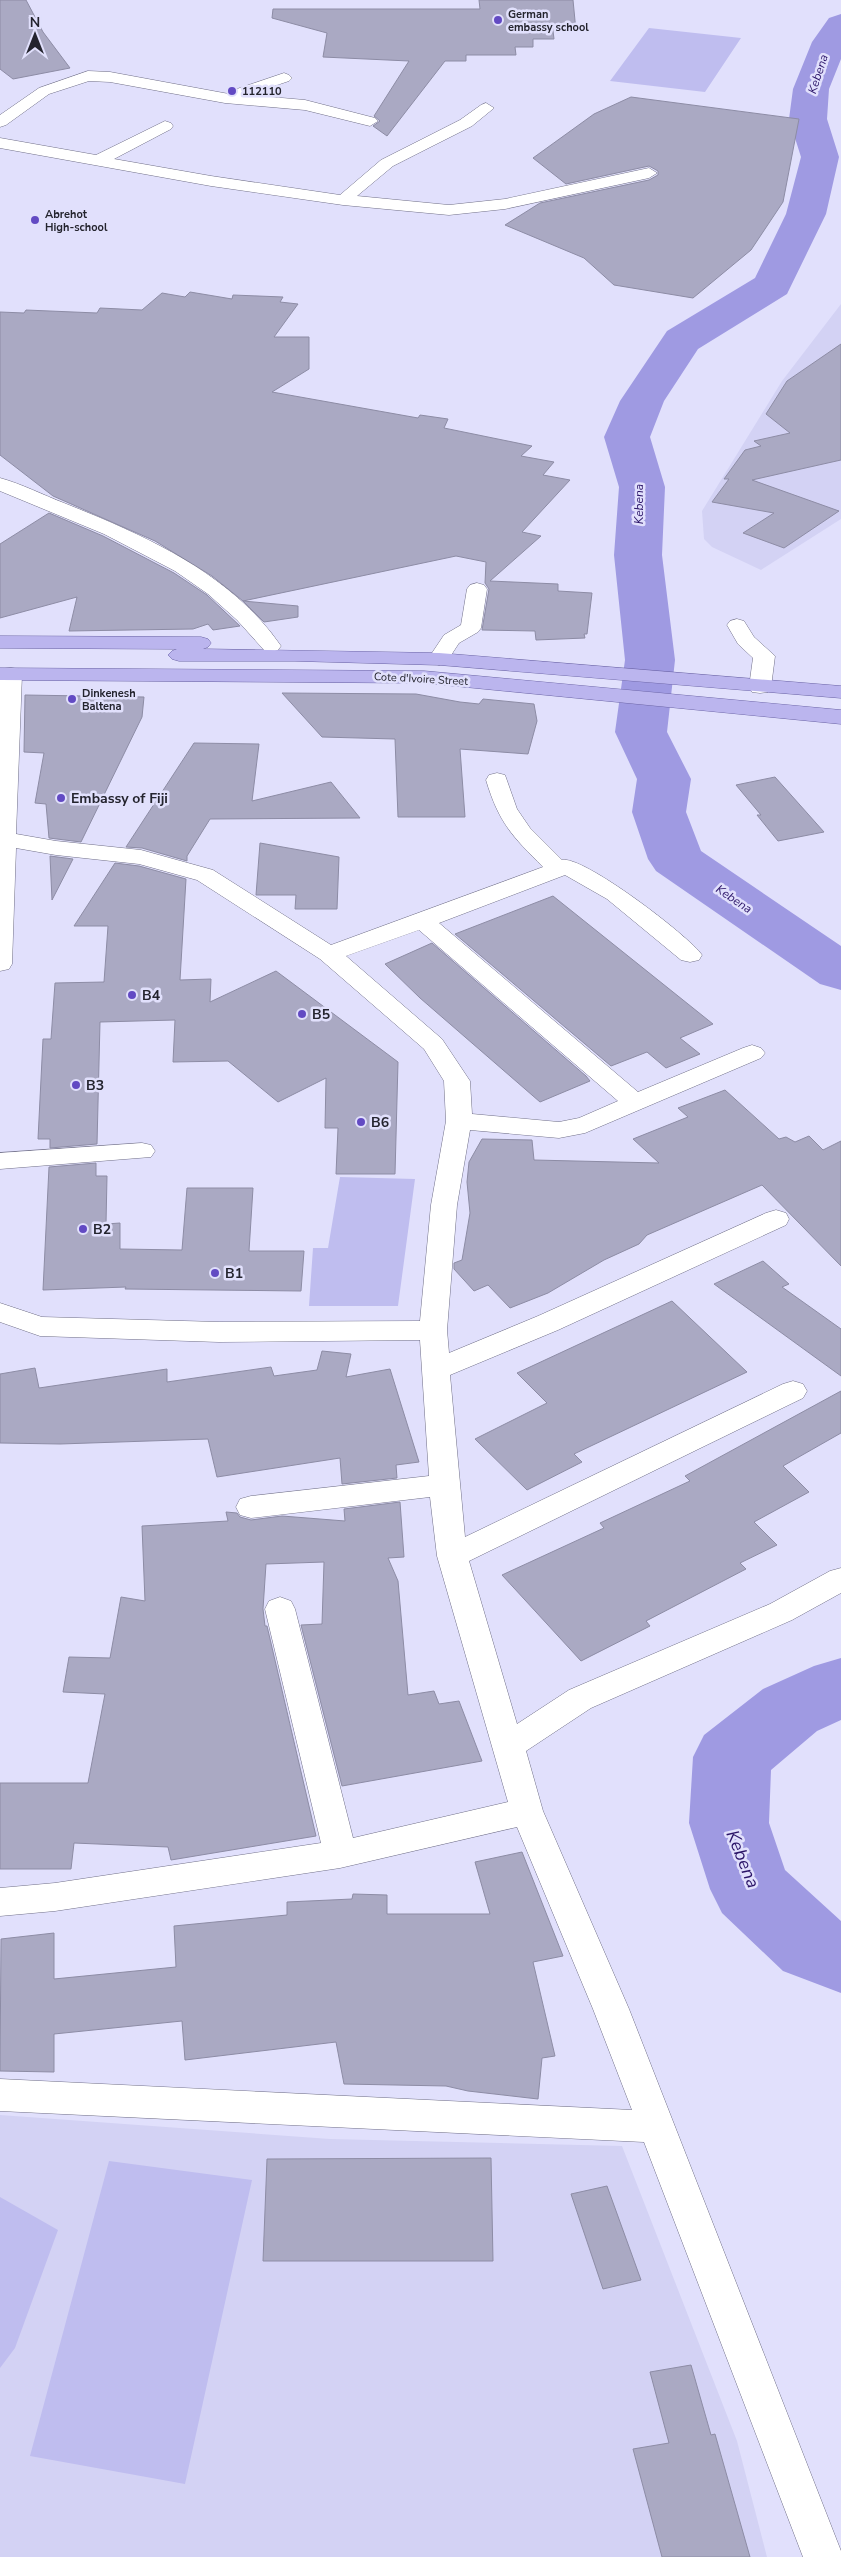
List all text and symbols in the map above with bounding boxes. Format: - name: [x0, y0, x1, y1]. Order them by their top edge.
- place label: German embassy school: [508, 7, 589, 35]
- north arrow: [10, 10, 60, 60]
- text: N: [30, 13, 40, 32]
- marker: German embassy school: [492, 14, 504, 26]
- water label: Kebena: [804, 52, 832, 96]
- place label: 112110: [242, 84, 282, 99]
- marker: 112110: [226, 85, 238, 97]
- place label: Abrehot High-school: [45, 207, 108, 235]
- marker: Abrehot High-school: [29, 214, 41, 226]
- water label: Kebena: [631, 484, 647, 524]
- street label: Cote d'Ivoire Street: [374, 669, 468, 689]
- place label: Dinkenesh Baltena: [82, 686, 136, 714]
- marker: Dinkenesh Baltena: [66, 693, 78, 705]
- place label: Embassy of Fiji: [71, 789, 168, 808]
- marker: Embassy of Fiji: [55, 792, 67, 804]
- water label: Kebena: [713, 881, 755, 917]
- place label: B4: [142, 986, 161, 1005]
- marker: B4: [126, 989, 138, 1001]
- place label: B5: [312, 1005, 330, 1024]
- marker: B5: [296, 1008, 308, 1020]
- place label: B3: [86, 1076, 104, 1095]
- marker: B3: [70, 1079, 82, 1091]
- place label: B6: [371, 1113, 389, 1132]
- marker: B6: [355, 1116, 367, 1128]
- place label: B2: [93, 1220, 111, 1239]
- marker: B2: [77, 1223, 89, 1235]
- place label: B1: [225, 1264, 243, 1283]
- marker: B1: [209, 1267, 221, 1279]
- water label: Kebena: [721, 1826, 765, 1892]

